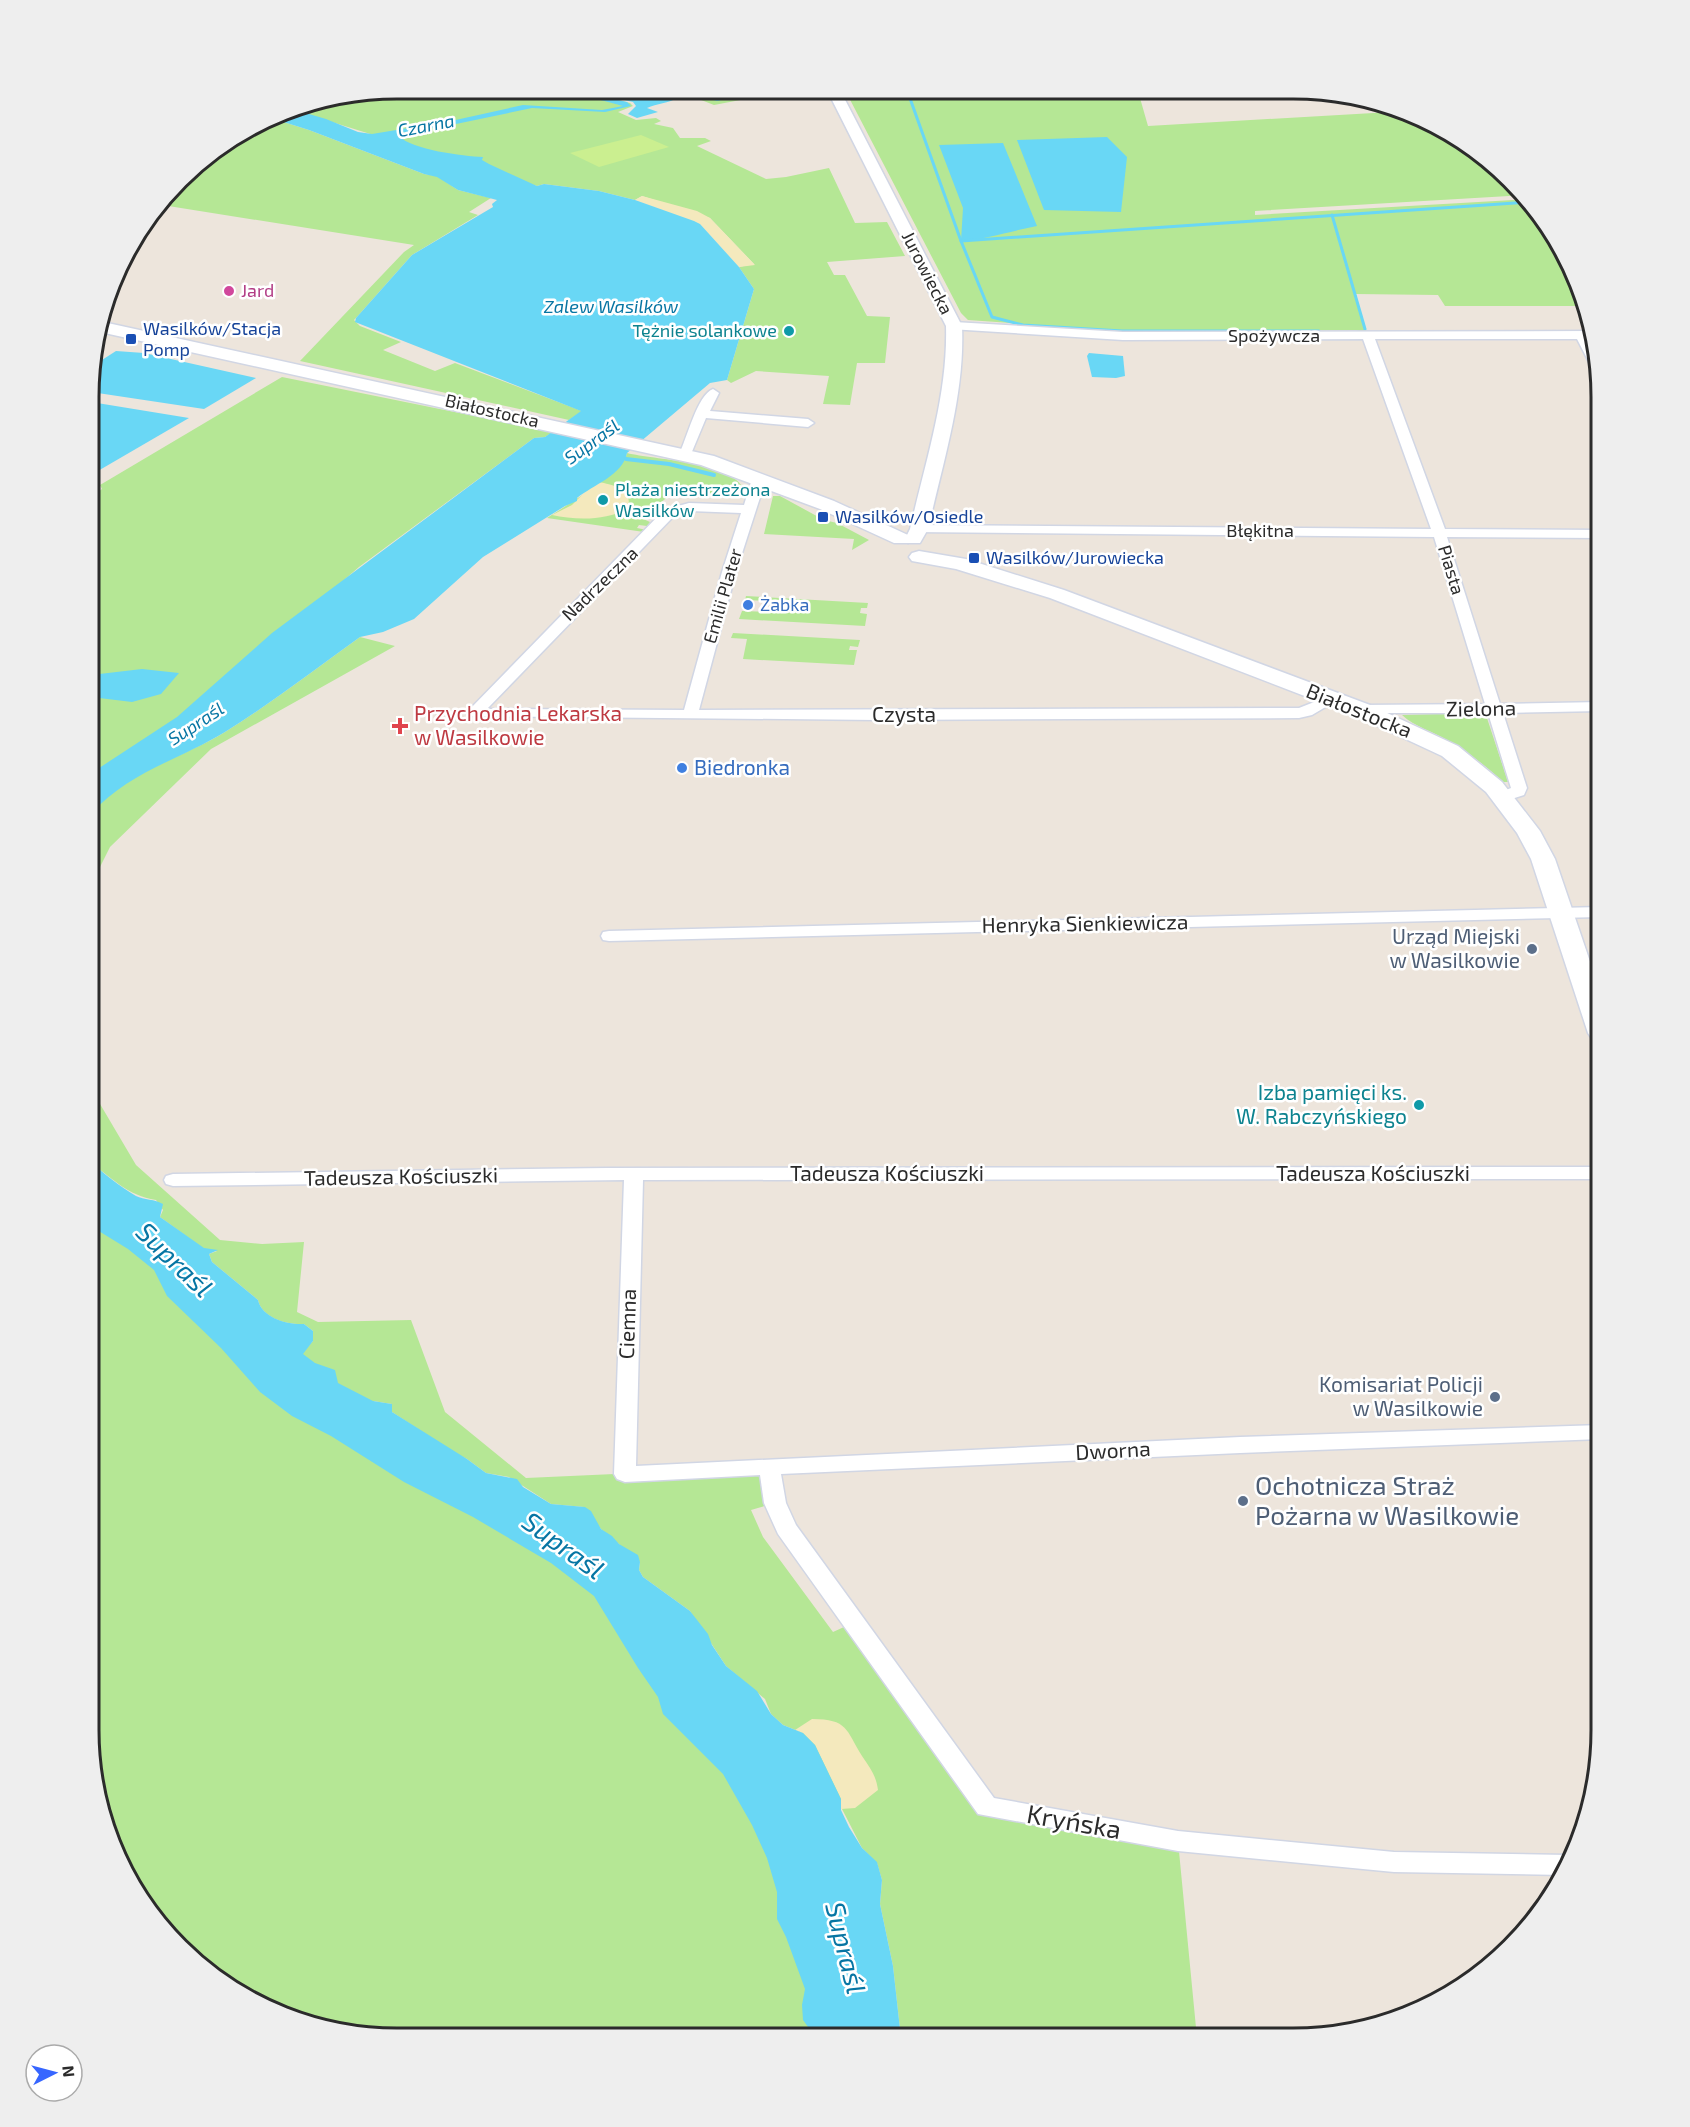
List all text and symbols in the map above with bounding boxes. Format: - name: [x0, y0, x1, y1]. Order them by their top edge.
- water label: Czarna: [396, 109, 456, 141]
- street label: Jurowiecka: [898, 227, 958, 318]
- place label: Jard: [241, 279, 274, 301]
- marker: Jard: [222, 284, 236, 298]
- water label: Zalew Wasilków: [544, 295, 679, 317]
- place label: Wasilków/Stacja Pomp: [143, 317, 281, 360]
- place label: Tężnie solankowe: [633, 319, 777, 341]
- marker: Tężnie solankowe: [782, 324, 796, 338]
- street label: Spożywcza: [1228, 324, 1320, 346]
- marker: Wasilków/Stacja Pomp: [124, 332, 138, 346]
- street label: Białostocka: [443, 389, 541, 432]
- water label: Supraśl: [560, 414, 623, 468]
- place label: Plaża niestrzeżona Wasilków: [615, 478, 770, 521]
- marker: Plaża niestrzeżona Wasilków: [596, 493, 610, 507]
- place label: Wasilków/Osiedle: [835, 505, 984, 527]
- marker: Wasilków/Osiedle: [816, 510, 830, 524]
- street label: Błękitna: [1226, 519, 1294, 541]
- street label: Nadrzeczna: [557, 542, 642, 625]
- street label: Piasta: [1434, 542, 1470, 597]
- street label: Emilii Plater: [698, 545, 746, 646]
- place label: Wasilków/Jurowiecka: [986, 546, 1164, 568]
- marker: Wasilków/Jurowiecka: [967, 551, 981, 565]
- place label: Żabka: [760, 593, 809, 615]
- marker: Żabka: [741, 598, 755, 612]
- street label: Białostocka: [1303, 677, 1416, 742]
- street label: Zielona: [1446, 694, 1516, 721]
- water label: Supraśl: [163, 697, 228, 749]
- place label: Przychodnia Lekarska w Wasilkowie: [414, 700, 622, 749]
- street label: Czysta: [872, 701, 936, 726]
- marker: Przychodnia Lekarska w Wasilkowie: [391, 717, 409, 735]
- place label: Biedronka: [694, 754, 790, 779]
- marker: Biedronka: [675, 761, 689, 775]
- street label: Henryka Sienkiewicza: [981, 908, 1188, 937]
- place label: Urząd Miejski w Wasilkowie: [1389, 923, 1520, 972]
- marker: Urząd Miejski w Wasilkowie: [1525, 942, 1539, 956]
- place label: Izba pamięci ks. W. Rabczyńskiego: [1236, 1079, 1407, 1128]
- marker: Izba pamięci ks. W. Rabczyńskiego: [1412, 1098, 1426, 1112]
- street label: Tadeusza Kościuszki: [790, 1160, 984, 1185]
- street label: Tadeusza Kościuszki: [1276, 1160, 1470, 1185]
- street label: Tadeusza Kościuszki: [304, 1161, 498, 1190]
- water label: Supraśl: [130, 1215, 220, 1303]
- street label: Ciemna: [613, 1288, 640, 1360]
- place label: Komisariat Policji w Wasilkowie: [1319, 1371, 1483, 1420]
- marker: Komisariat Policji w Wasilkowie: [1488, 1390, 1502, 1404]
- street label: Dworna: [1075, 1435, 1151, 1464]
- place label: Ochotnicza Straż Pożarna w Wasilkowie: [1255, 1469, 1519, 1530]
- marker: Ochotnicza Straż Pożarna w Wasilkowie: [1236, 1494, 1250, 1508]
- water label: Supraśl: [516, 1504, 611, 1586]
- street label: Kryńska: [1025, 1797, 1124, 1844]
- water label: Supraśl: [819, 1898, 874, 1997]
- north arrow: [24, 2043, 84, 2103]
- text: N: [59, 2065, 79, 2078]

